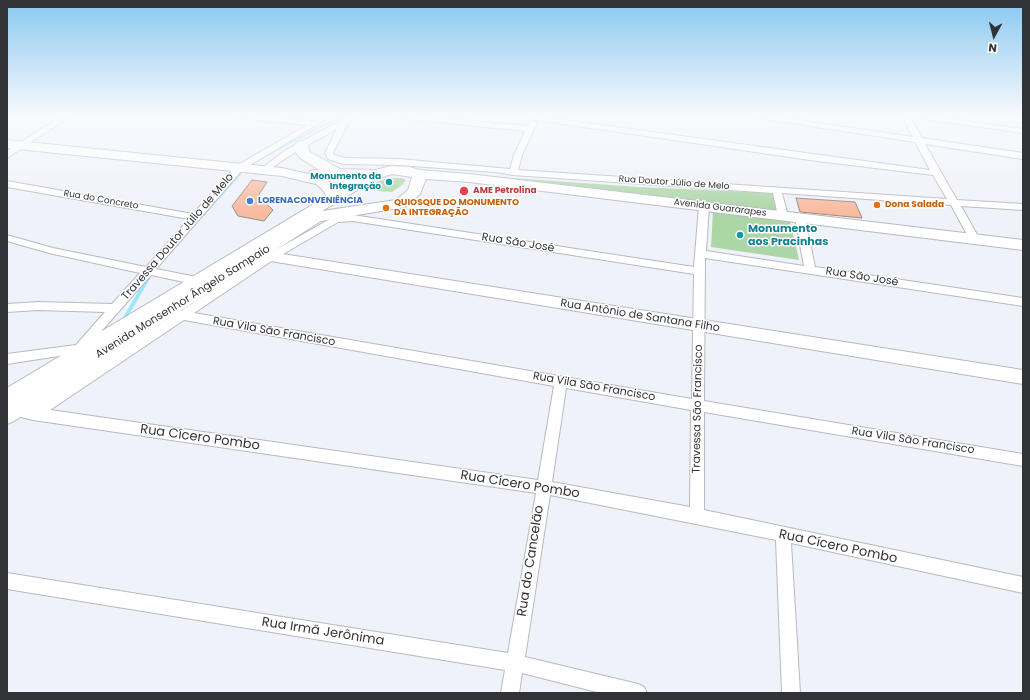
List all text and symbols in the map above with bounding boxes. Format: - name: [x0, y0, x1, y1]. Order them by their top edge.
- north arrow: [974, 16, 1014, 56]
- text: N: [987, 39, 998, 56]
- street label: Travessa Doutor Júlio de Melo: [119, 171, 237, 303]
- place label: Monumento da Integração: [310, 172, 381, 193]
- street label: Rua Doutor Júlio de Melo: [618, 174, 730, 192]
- marker: Monumento da Integração: [384, 177, 394, 187]
- marker: AME Petrolina: [458, 185, 470, 197]
- place label: AME Petrolina: [473, 186, 537, 196]
- street label: Rua do Concreto: [63, 188, 139, 212]
- marker: LORENACONVENIÊNCIA: [245, 196, 255, 206]
- place label: LORENACONVENIÊNCIA: [258, 196, 363, 206]
- street label: Avenida Guararapes: [673, 197, 767, 219]
- place label: QUIOSQUE DO MONUMENTO DA INTEGRAÇÃO: [394, 198, 519, 219]
- marker: Dona Salada: [872, 200, 882, 210]
- place label: Dona Salada: [885, 200, 944, 210]
- marker: QUIOSQUE DO MONUMENTO DA INTEGRAÇÃO: [381, 203, 391, 213]
- place label: Monumento aos Pracinhas: [748, 222, 828, 248]
- marker: Monumento aos Pracinhas: [735, 230, 745, 240]
- street label: Rua São José: [481, 231, 555, 255]
- street label: Avenida Monsenhor Ângelo Sampaio: [93, 242, 273, 362]
- street label: Rua São José: [825, 265, 899, 289]
- street label: Rua Antônio de Santana Filho: [559, 297, 721, 335]
- street label: Rua Vila São Francisco: [212, 315, 336, 349]
- street label: Travessa São Francisco: [690, 344, 706, 474]
- street label: Rua Vila São Francisco: [532, 370, 656, 404]
- street label: Rua Cícero Pombo: [139, 422, 261, 454]
- street label: Rua Vila São Francisco: [851, 425, 975, 457]
- street label: Rua Cícero Pombo: [459, 468, 581, 502]
- street label: Rua do Cancelão: [514, 504, 548, 618]
- street label: Rua Cícero Pombo: [777, 527, 899, 567]
- street label: Rua Irmã Jerônima: [261, 615, 385, 649]

